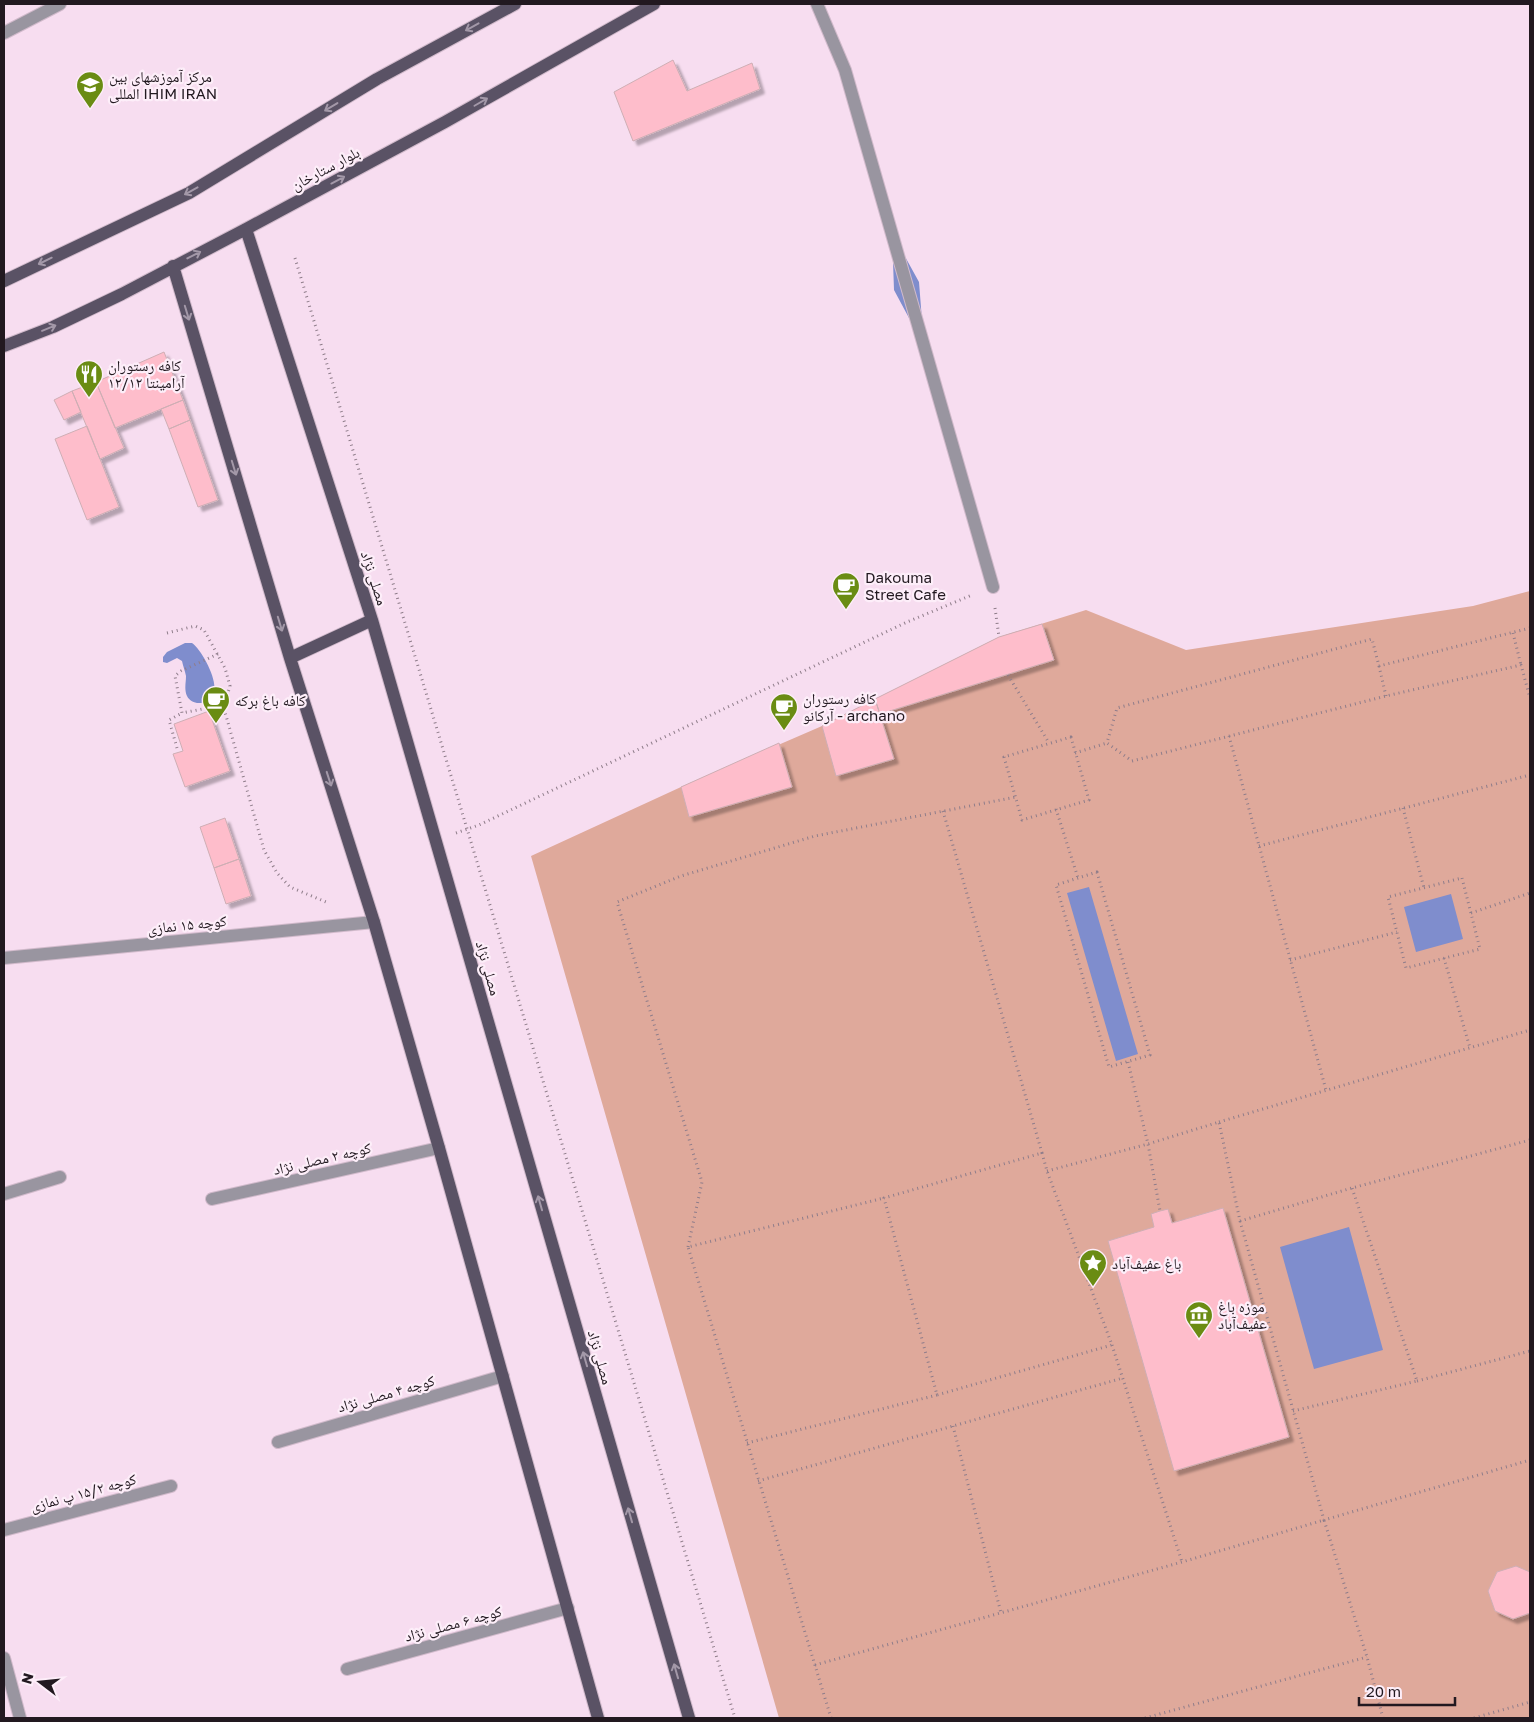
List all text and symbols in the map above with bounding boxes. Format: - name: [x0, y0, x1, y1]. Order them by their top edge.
- one-way arrow: [465, 22, 480, 32]
- place label: مرکز آموزشهای بین المللی IHIM IRAN: [109, 67, 217, 104]
- school or university icon: مرکز آموزشهای بین المللی IHIM IRAN: [75, 70, 105, 109]
- one-way arrow: [473, 97, 488, 107]
- one-way arrow: [324, 103, 338, 113]
- street label: بلوار ستارخان: [288, 142, 363, 195]
- one-way arrow: [331, 175, 346, 185]
- one-way arrow: [185, 186, 199, 196]
- one-way arrow: [186, 250, 201, 259]
- one-way arrow: [38, 257, 53, 266]
- one-way arrow: [183, 304, 193, 320]
- one-way arrow: [41, 323, 56, 332]
- place label: کافه رستوران آرامینتا ۱۲/۱۲: [108, 356, 186, 392]
- restaurant icon: کافه رستوران آرامینتا ۱۲/۱۲: [74, 359, 104, 398]
- one-way arrow: [229, 460, 239, 476]
- street label: مصلی نژاد: [356, 548, 392, 608]
- place label: Dakouma Street Cafe: [865, 568, 946, 603]
- cafe icon: Dakouma Street Cafe: [831, 571, 861, 610]
- one-way arrow: [276, 616, 286, 632]
- cafe icon: کافه باغ برکه: [201, 685, 231, 724]
- place label: کافه رستوران آرکانو - archano: [803, 689, 905, 725]
- place label: کافه باغ برکه: [235, 691, 306, 711]
- cafe icon: کافه رستوران آرکانو - archano: [769, 692, 799, 731]
- one-way arrow: [324, 771, 334, 787]
- street label: کوچه ۱۵ نمازی: [146, 911, 228, 939]
- street label: مصلی نژاد: [471, 938, 505, 998]
- street label: کوچه ۲ مصلی نژاد: [271, 1138, 373, 1180]
- one-way arrow: [535, 1196, 544, 1212]
- place icon: باغ عفیف‌آباد: [1078, 1248, 1108, 1287]
- place label: باغ عفیف‌آباد: [1112, 1254, 1181, 1274]
- place label: موزه باغ عفیف‌آباد: [1218, 1297, 1267, 1332]
- museum icon: موزه باغ عفیف‌آباد: [1184, 1300, 1214, 1339]
- street label: مصلی نژاد: [583, 1327, 617, 1387]
- one-way arrow: [580, 1352, 590, 1368]
- street label: کوچه ۴ مصلی نژاد: [335, 1371, 437, 1417]
- street label: کوچه ۱۵/۲ پ نمازی: [28, 1469, 138, 1517]
- one-way arrow: [625, 1508, 635, 1524]
- street label: کوچه ۶ مصلی نژاد: [402, 1601, 504, 1647]
- north arrow: [15, 1657, 65, 1707]
- one-way arrow: [670, 1664, 680, 1680]
- text: N: [17, 1671, 37, 1686]
- scale bar: [1359, 1674, 1455, 1706]
- text: 20 m: [1366, 1682, 1401, 1700]

